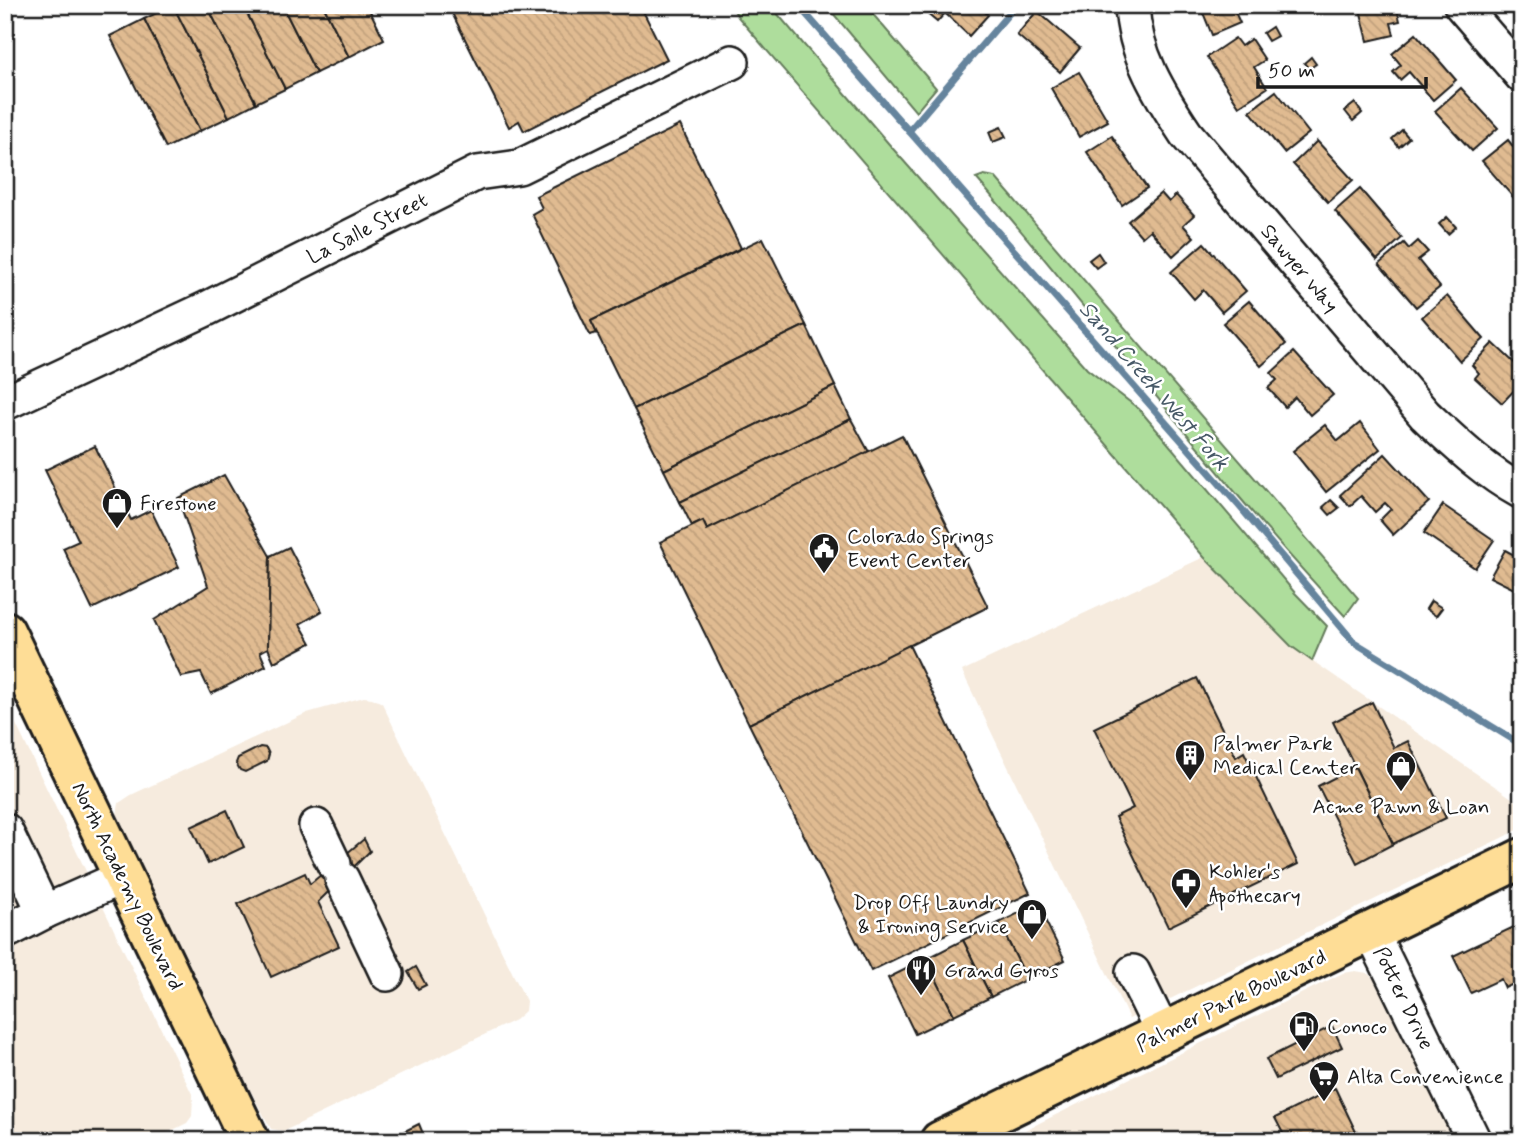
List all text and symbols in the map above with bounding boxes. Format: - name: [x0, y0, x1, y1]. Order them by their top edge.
- scale bar: [1258, 46, 1426, 90]
- text: 50 m: [1268, 57, 1315, 85]
- street label: La Salle Street: [302, 186, 433, 271]
- street label: Sawyer Way: [1254, 218, 1345, 319]
- water label: Sand Creek West Fork: [1072, 295, 1235, 477]
- shop icon: Firestone: [100, 486, 134, 530]
- place label: Firestone: [140, 490, 217, 518]
- place label: Colorado Springs Event Center: [847, 523, 994, 575]
- public building icon: Colorado Springs Event Center: [807, 531, 841, 575]
- place label: Palmer Park Medical Center: [1213, 730, 1358, 782]
- building icon: Palmer Park Medical Center: [1173, 738, 1207, 782]
- shop icon: Acme Pawn & Loan: [1384, 749, 1418, 793]
- street label: North Academy Boulevard: [64, 778, 190, 995]
- place label: Acme Pawn & Loan: [1312, 793, 1490, 821]
- place label: Kohler's Apothecary: [1209, 858, 1301, 911]
- pharmacy icon: Kohler's Apothecary: [1169, 866, 1203, 910]
- place label: Drop Off Laundry & Ironing Service: [853, 889, 1009, 942]
- shop icon: Drop Off Laundry & Ironing Service: [1015, 897, 1049, 941]
- street label: Potter Drive: [1366, 942, 1440, 1055]
- street label: Palmer Park Boulevard: [1132, 943, 1331, 1059]
- restaurant icon: Grand Gyros: [904, 953, 938, 997]
- place label: Grand Gyros: [944, 957, 1059, 985]
- fuel station icon: Conoco: [1287, 1009, 1321, 1053]
- place label: Conoco: [1327, 1013, 1387, 1041]
- supermarket icon: Alta Convenience: [1307, 1059, 1341, 1103]
- place label: Alta Convenience: [1347, 1063, 1504, 1091]

